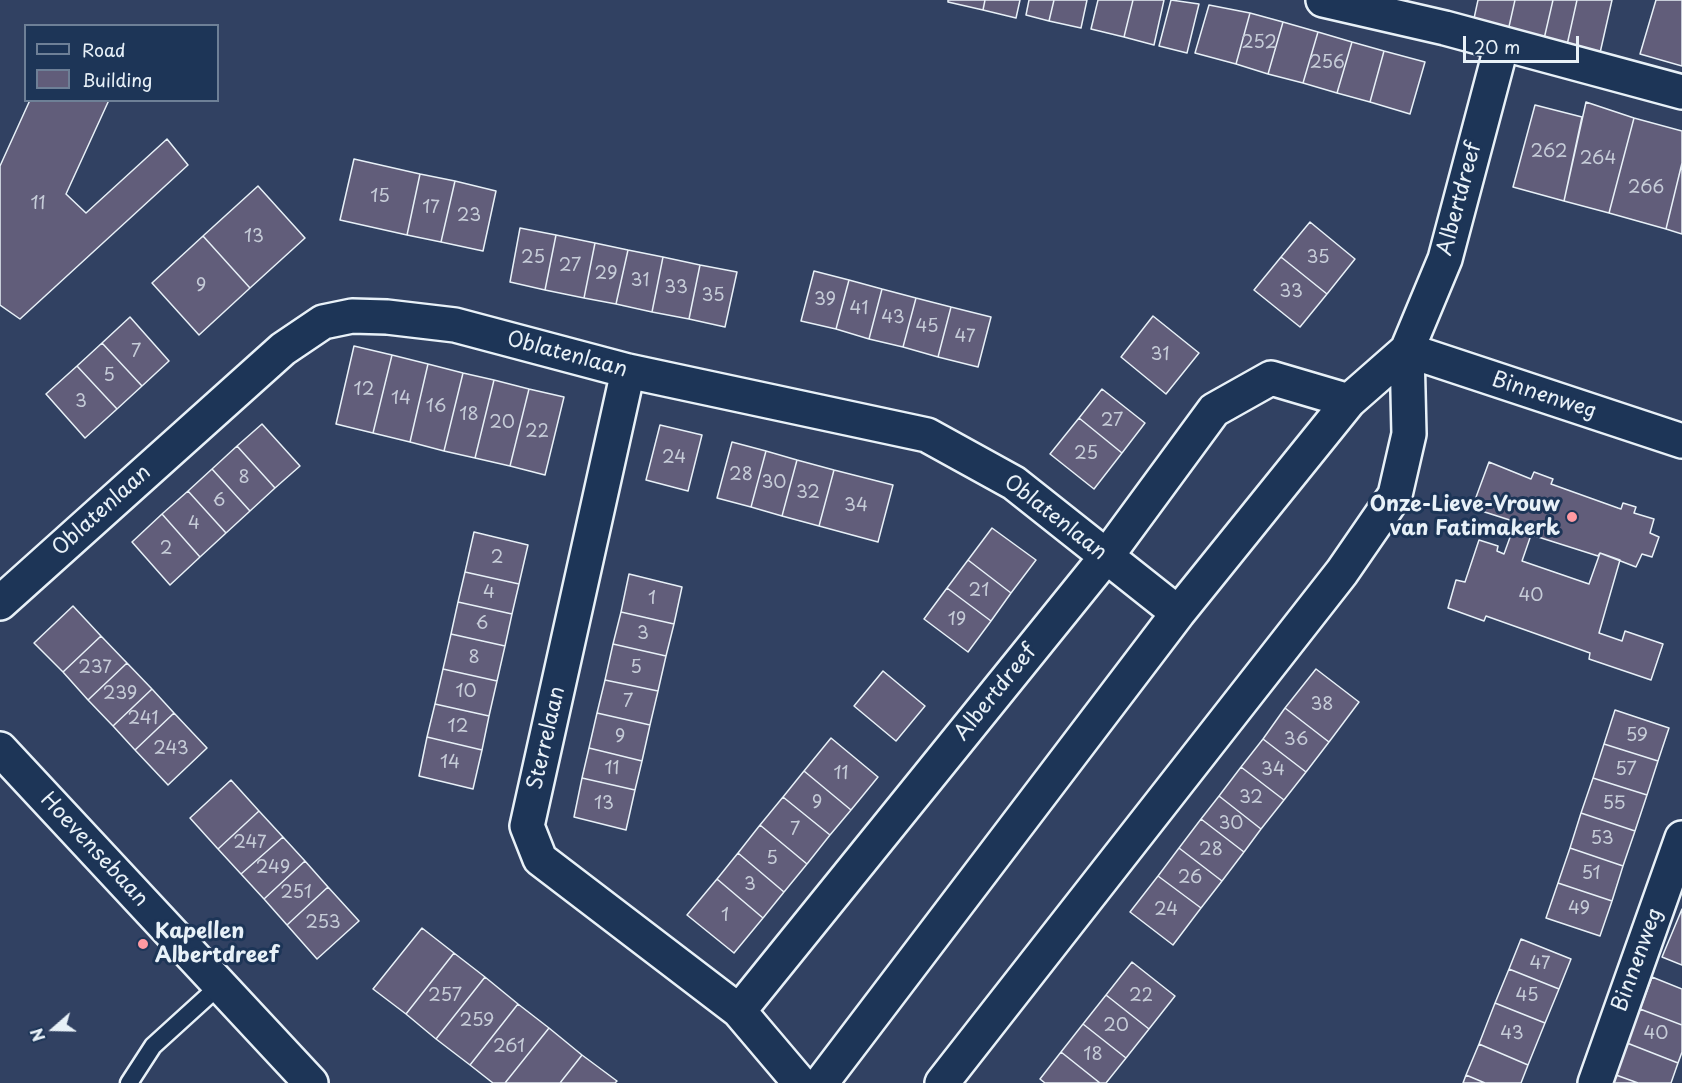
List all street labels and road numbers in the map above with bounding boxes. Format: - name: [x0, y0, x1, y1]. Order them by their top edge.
- street label: Albertdreef: [1433, 140, 1487, 258]
- street label: Oblatenlaan: [504, 327, 630, 383]
- street label: Binnenweg: [1488, 367, 1600, 425]
- street label: Oblatenlaan: [48, 460, 156, 562]
- street label: Oblatenlaan: [999, 470, 1111, 566]
- street label: Albertdreef: [950, 640, 1042, 746]
- street label: Sterrelaan: [523, 684, 571, 792]
- street label: Hoevensebaan: [35, 788, 153, 912]
- street label: Binnenweg: [1608, 905, 1668, 1015]

